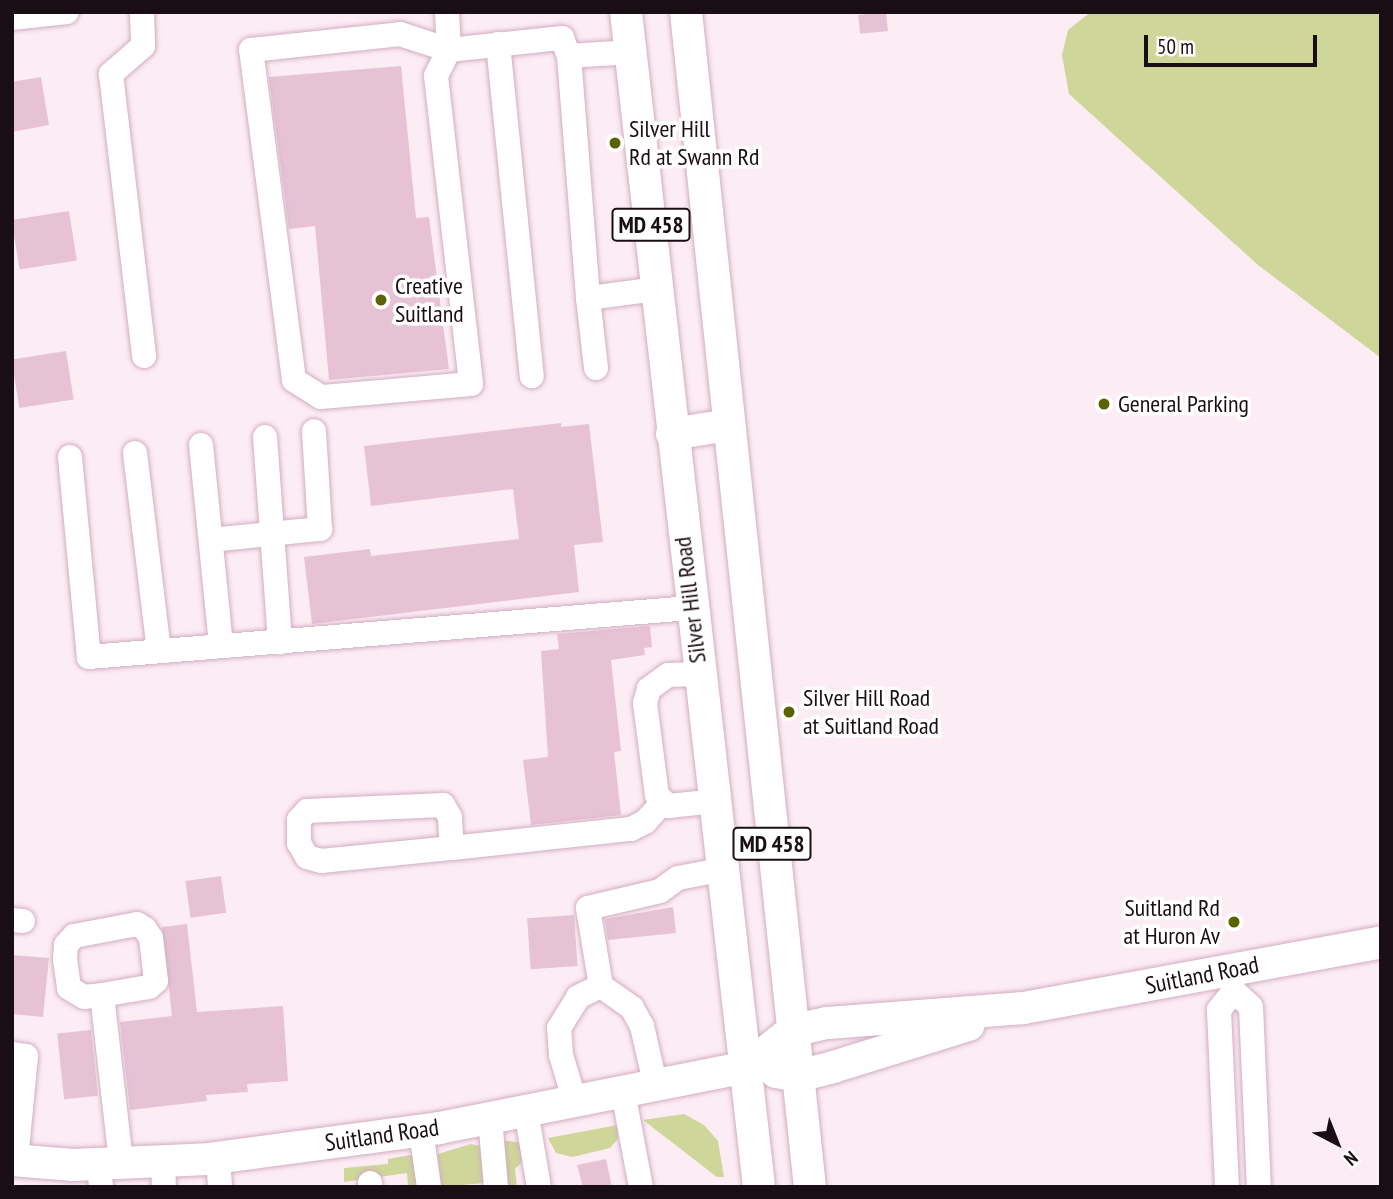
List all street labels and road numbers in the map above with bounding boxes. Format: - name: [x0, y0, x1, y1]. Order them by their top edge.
- road number: MD 458: [611, 206, 691, 244]
- street label: Silver Hill Road: [668, 535, 712, 665]
- road number: MD 458: [732, 824, 812, 864]
- street label: Suitland Road: [1143, 950, 1261, 1000]
- street label: Suitland Road: [323, 1113, 441, 1157]

